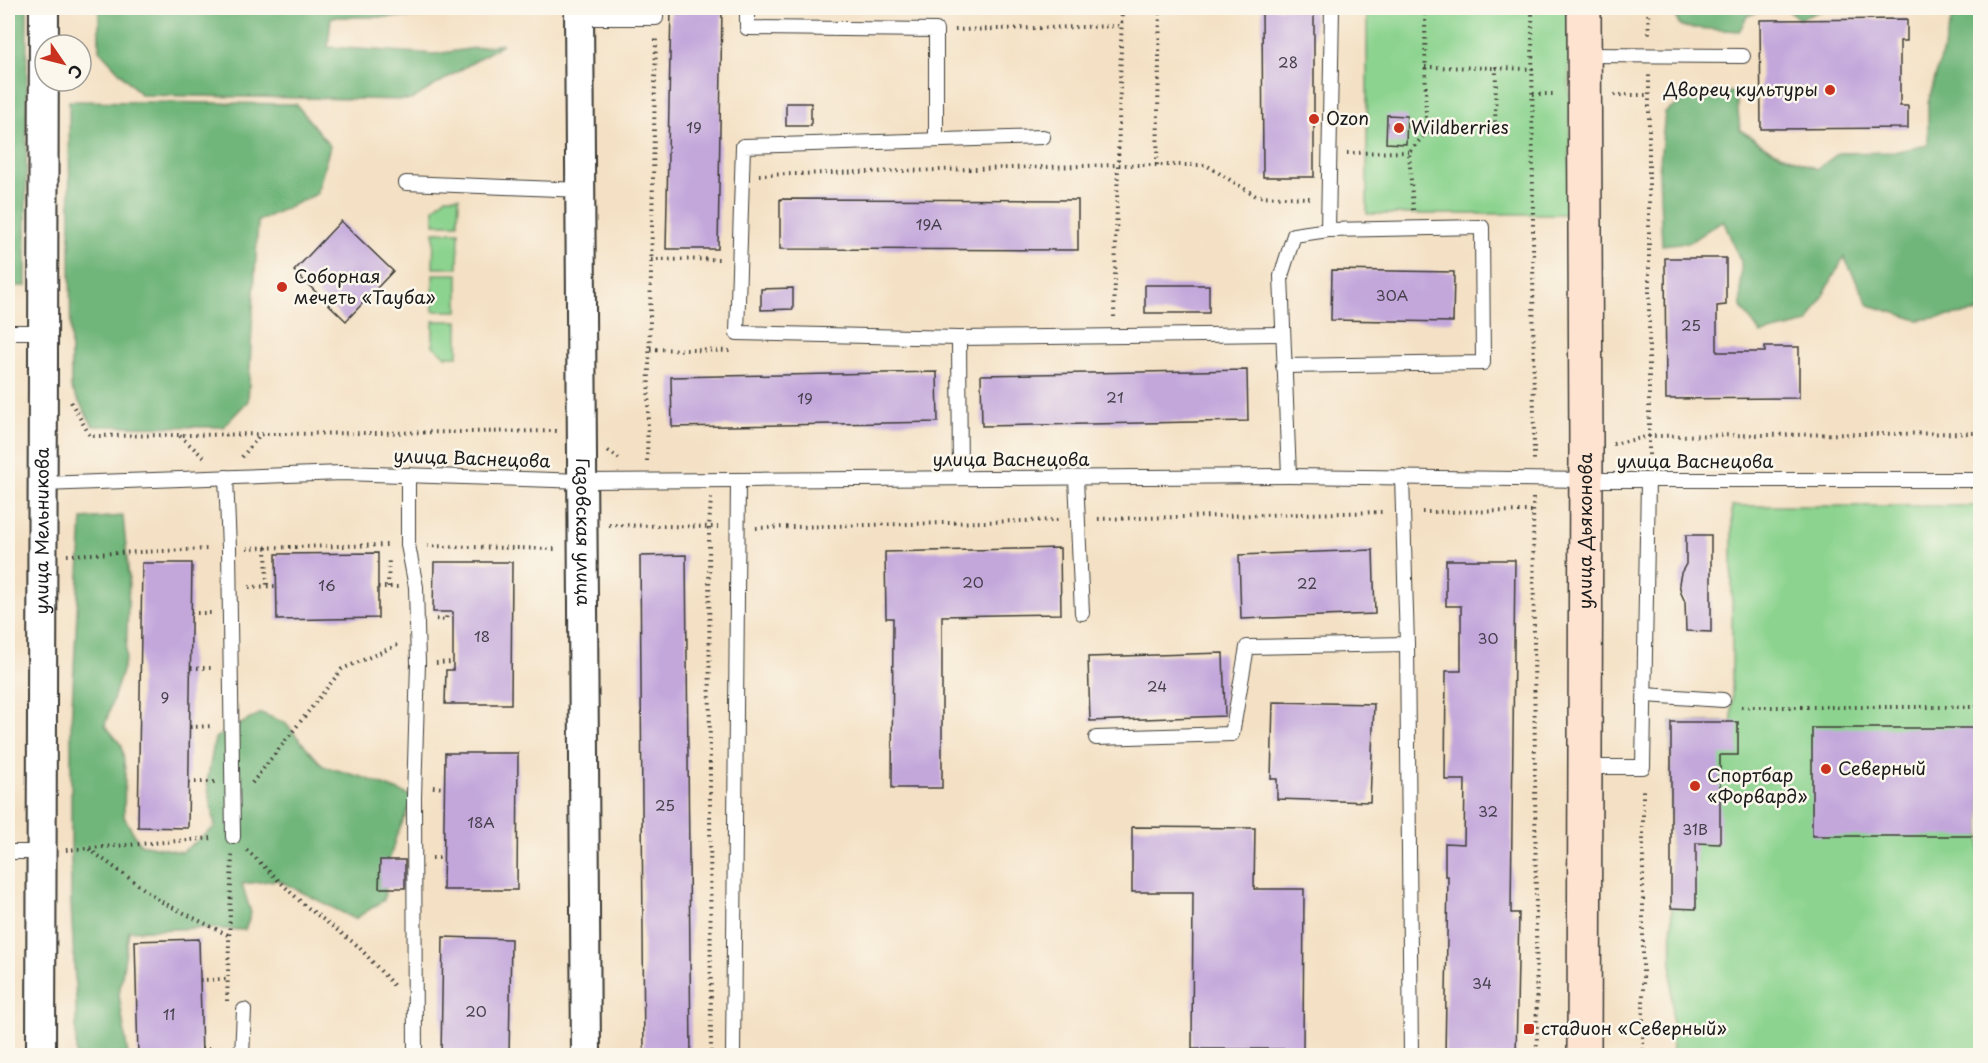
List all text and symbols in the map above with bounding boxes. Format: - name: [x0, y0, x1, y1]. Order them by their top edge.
- north arrow: [33, 33, 93, 93]
- house number: 28: [1278, 50, 1298, 73]
- text: С: [63, 60, 89, 84]
- place label: Дворец культуры: [1663, 75, 1818, 102]
- marker: Дворец культуры: [1823, 83, 1837, 97]
- place label: Ozon: [1326, 104, 1369, 131]
- marker: Ozon: [1307, 112, 1321, 126]
- place label: Wildberries: [1411, 113, 1509, 140]
- house number: 19: [686, 115, 702, 138]
- marker: Wildberries: [1392, 121, 1406, 135]
- house number: 19А: [916, 212, 942, 235]
- place label: Соборная мечеть «Тауба»: [294, 262, 436, 310]
- marker: Соборная мечеть «Тауба»: [275, 280, 289, 294]
- house number: 30А: [1376, 283, 1408, 306]
- house number: 25: [1681, 313, 1701, 336]
- house number: 21: [1106, 385, 1124, 408]
- house number: 19: [797, 386, 813, 409]
- street label: улица Васнецова: [393, 441, 552, 474]
- street label: улица Васнецова: [932, 445, 1090, 472]
- street label: улица Мельникова: [27, 447, 55, 615]
- street label: улица Васнецова: [1616, 447, 1774, 474]
- street label: улица Дьяконова: [1570, 452, 1598, 609]
- street label: Газовская улица: [570, 458, 598, 607]
- house number: 20: [962, 570, 984, 593]
- house number: 22: [1297, 571, 1317, 594]
- house number: 16: [318, 573, 336, 596]
- house number: 18: [474, 624, 490, 647]
- house number: 30: [1478, 626, 1498, 649]
- house number: 24: [1147, 674, 1167, 697]
- house number: 9: [161, 685, 169, 708]
- place label: Северный: [1838, 754, 1926, 781]
- place label: Спортбар «Форвард»: [1707, 761, 1807, 809]
- marker: Северный: [1819, 762, 1833, 776]
- marker: Спортбар «Форвард»: [1688, 779, 1702, 793]
- house number: 25: [655, 793, 675, 816]
- house number: 32: [1478, 799, 1498, 822]
- house number: 18А: [467, 810, 495, 833]
- house number: 31В: [1682, 817, 1708, 840]
- house number: 34: [1472, 971, 1492, 994]
- house number: 20: [465, 999, 487, 1022]
- house number: 11: [163, 1002, 175, 1025]
- place label: стадион «Северный»: [1541, 1014, 1727, 1041]
- marker: стадион «Северный»: [1522, 1022, 1536, 1036]

